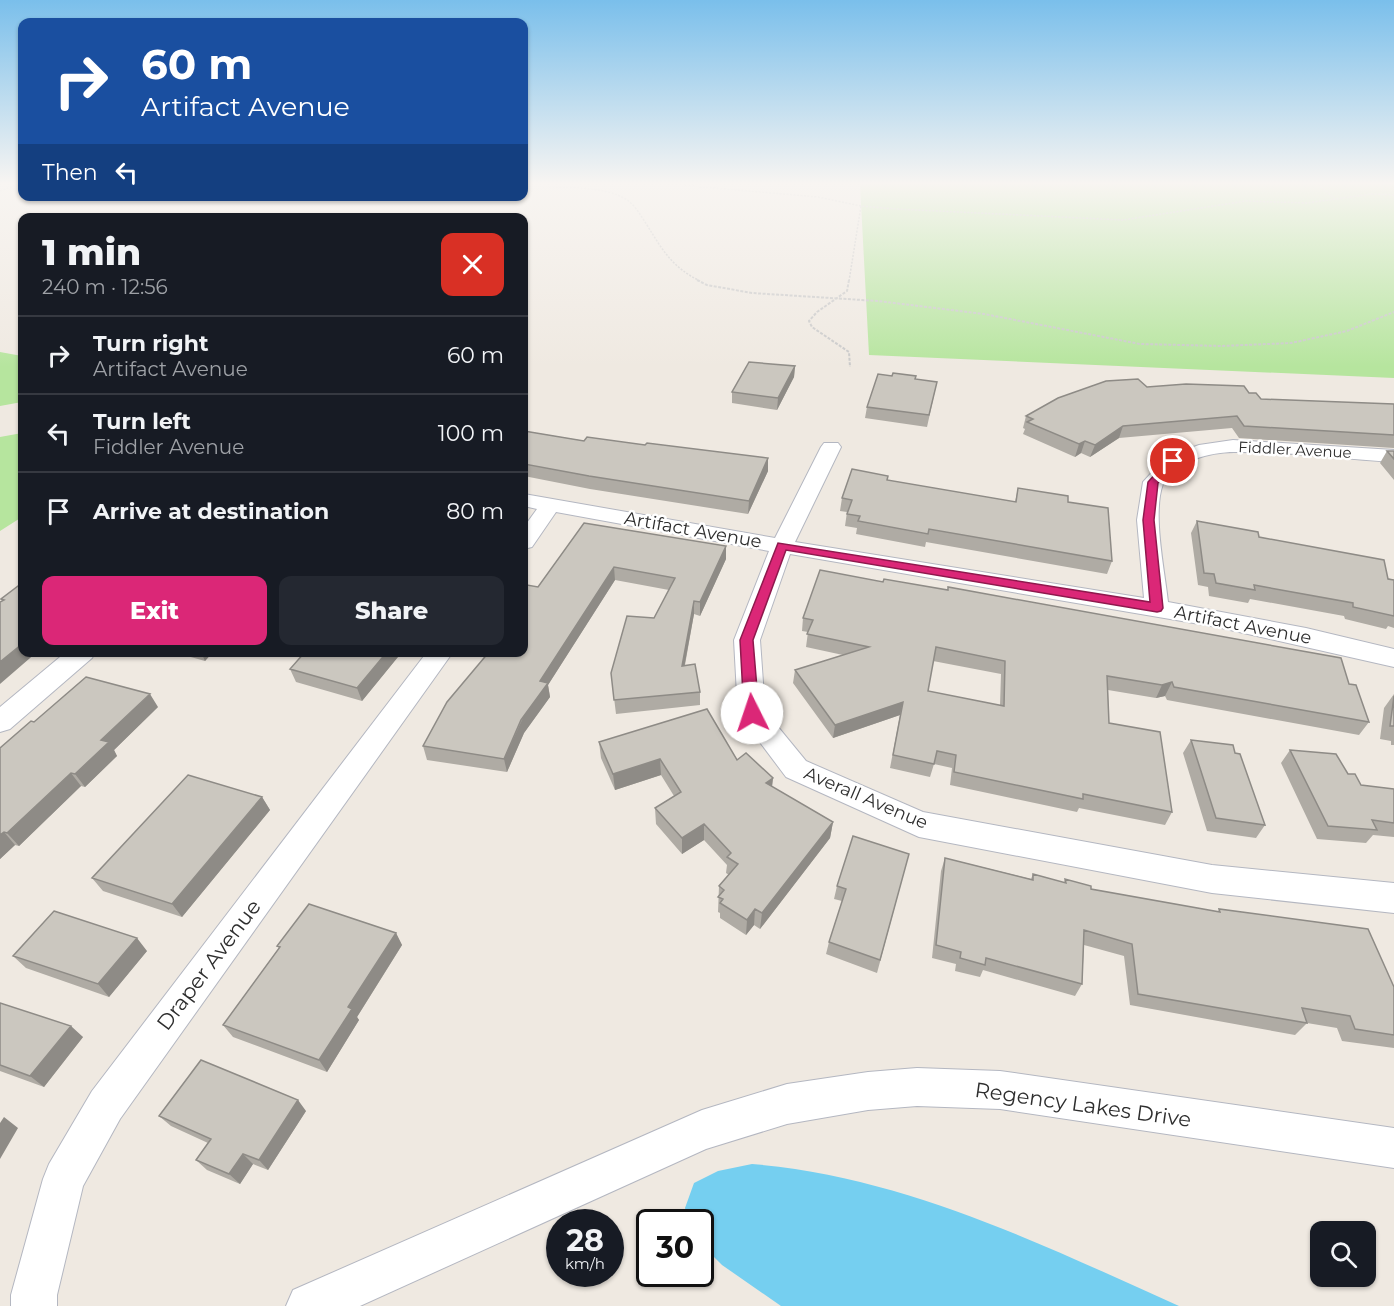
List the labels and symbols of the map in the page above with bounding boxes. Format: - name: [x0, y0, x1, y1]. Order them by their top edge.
- pin: [1147, 435, 1198, 486]
- street label: Fiddler Avenue: [1238, 437, 1352, 462]
- street label: Artifact Avenue: [622, 507, 764, 553]
- street label: Artifact Avenue: [1173, 601, 1314, 649]
- position arrow: [720, 681, 784, 745]
- street label: Averall Avenue: [801, 762, 931, 834]
- street label: Draper Avenue: [151, 894, 266, 1035]
- street label: Regency Lakes Drive: [973, 1077, 1193, 1132]
- speed limit sign: 30: [636, 1209, 714, 1287]

